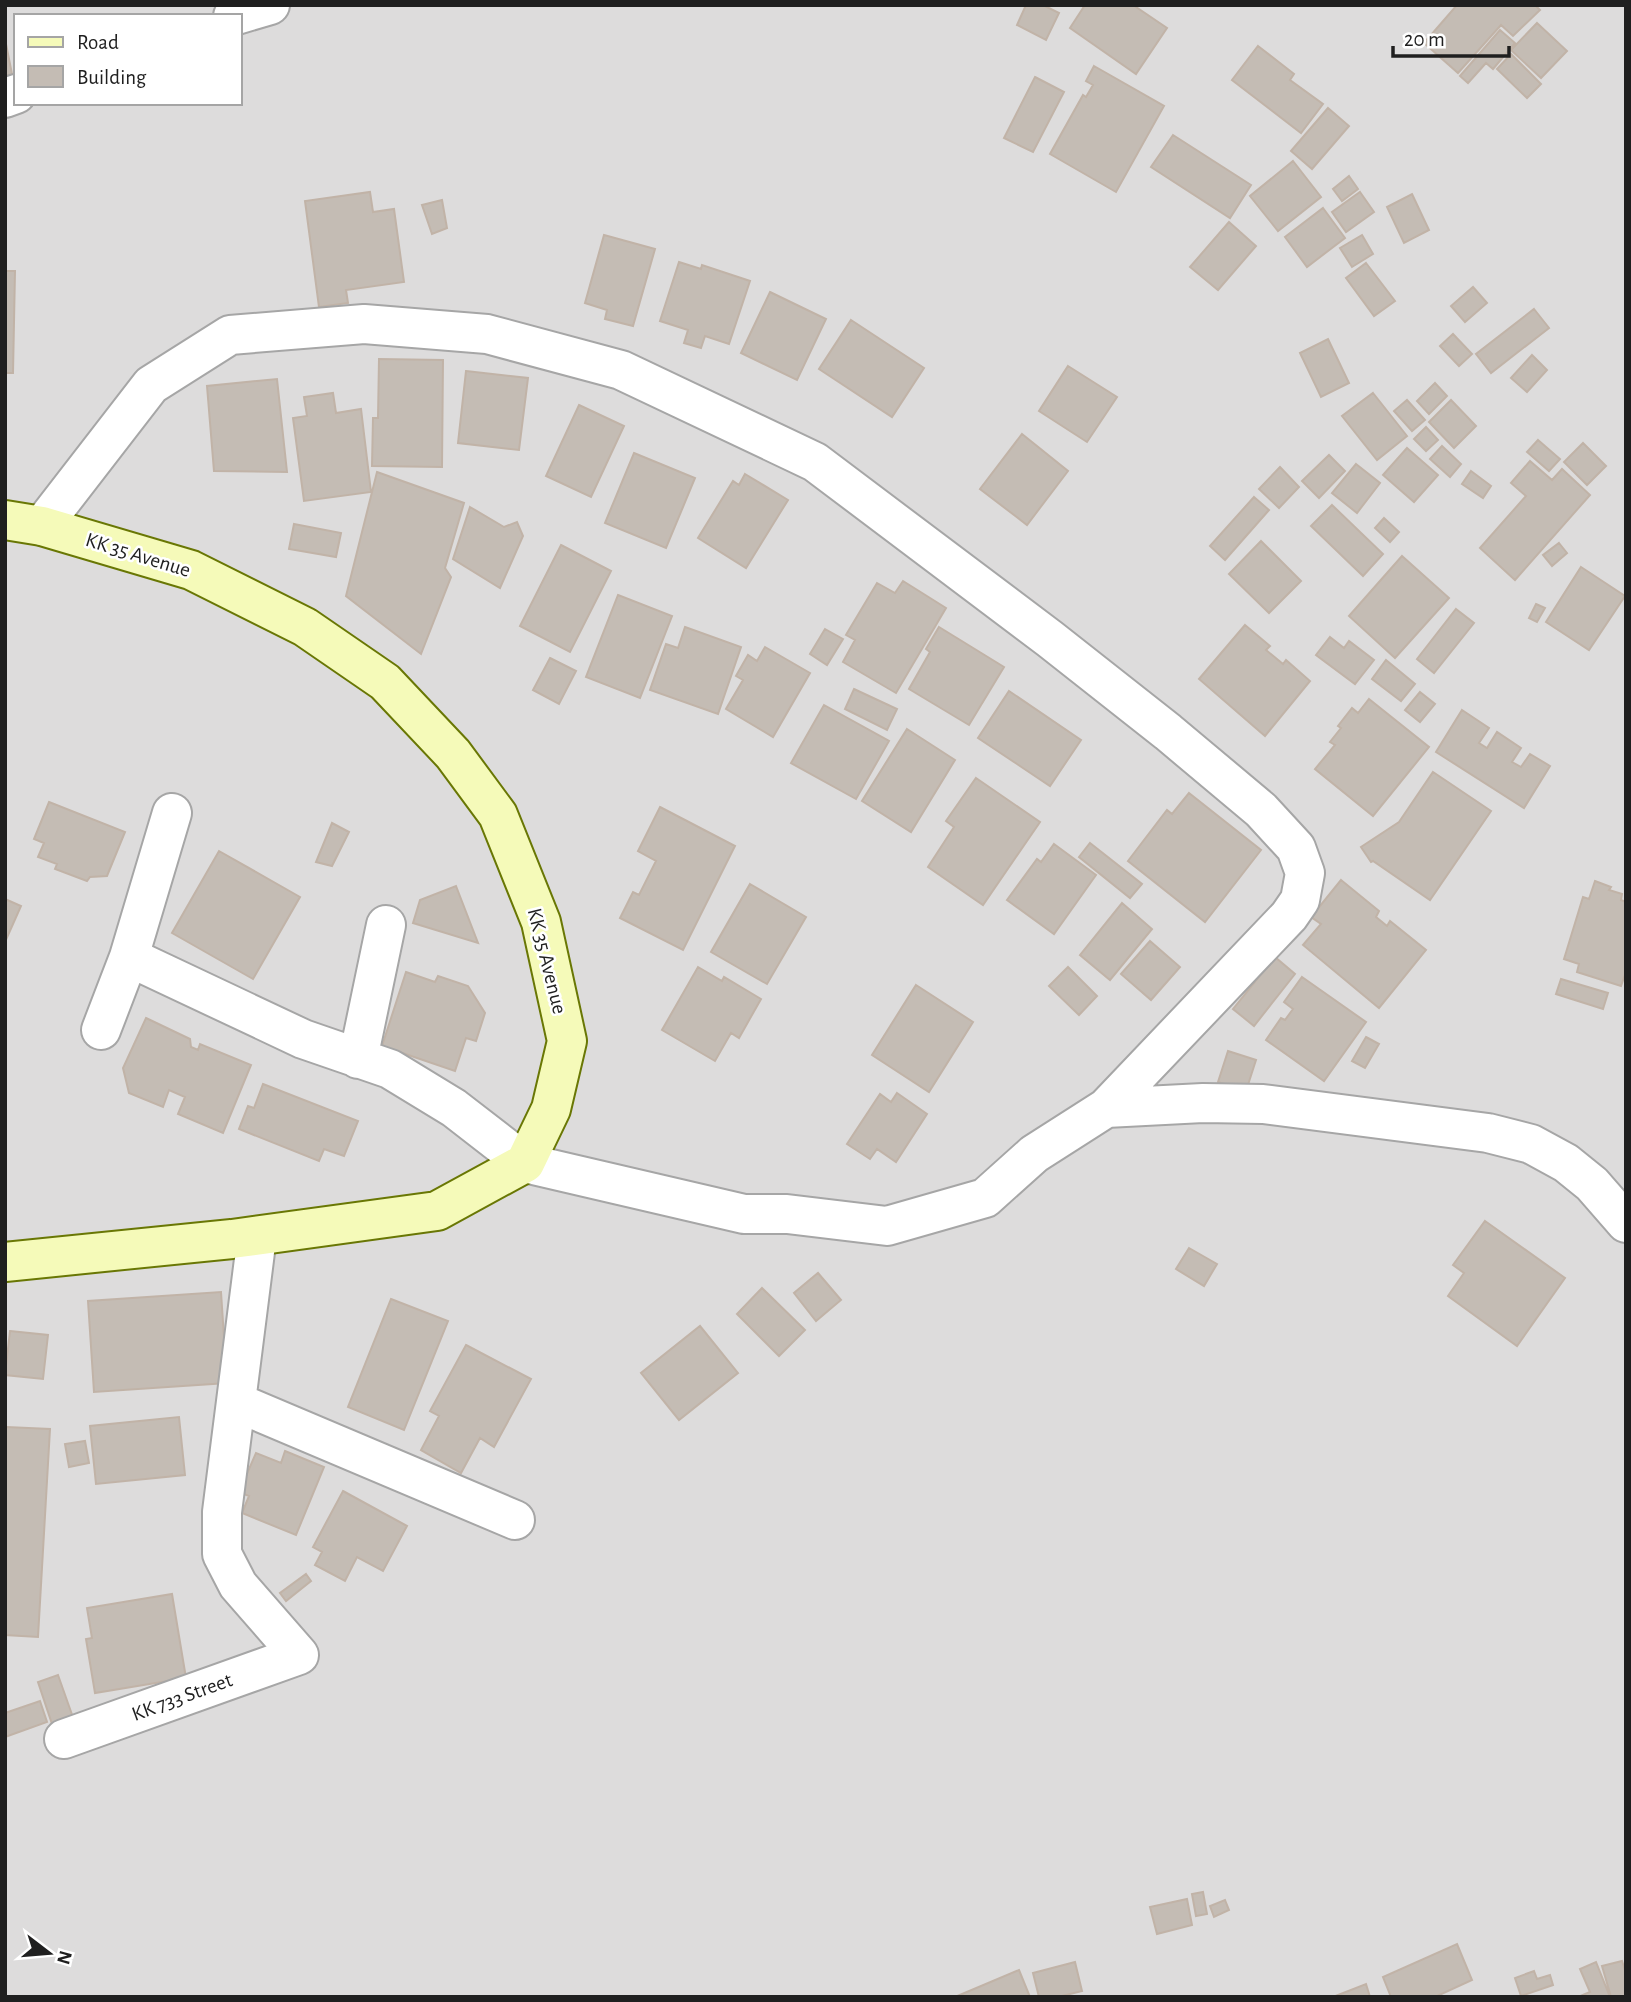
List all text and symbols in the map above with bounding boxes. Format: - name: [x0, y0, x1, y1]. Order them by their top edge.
- legend: [14, 14, 242, 105]
- scale bar: [1393, 14, 1508, 58]
- text: 20 m: [1404, 29, 1445, 50]
- text: Road: [77, 32, 119, 53]
- text: Building: [77, 67, 147, 88]
- street label: KK 35 Avenue: [83, 529, 193, 581]
- street label: KK 35 Avenue: [524, 906, 570, 1016]
- street label: KK 733 Street: [129, 1669, 235, 1725]
- north arrow: [14, 1918, 84, 1988]
- text: N: [53, 1948, 75, 1966]

